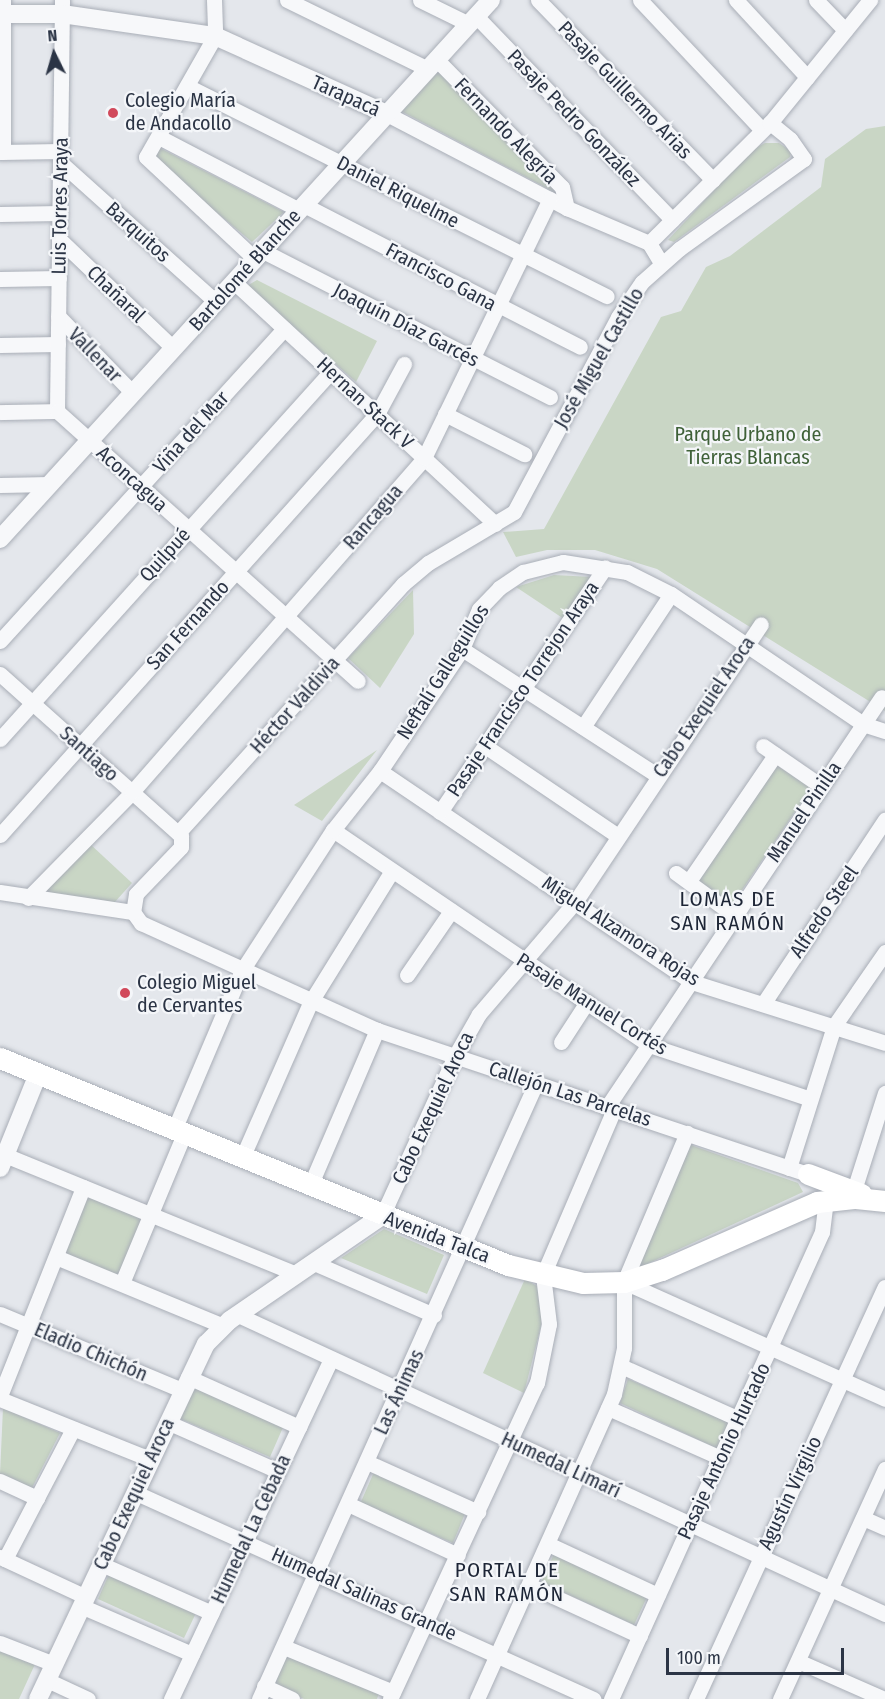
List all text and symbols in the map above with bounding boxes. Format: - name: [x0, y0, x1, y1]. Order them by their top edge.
- street label: Pasaje Guillermo Arias: [553, 16, 697, 164]
- north arrow: [24, 24, 84, 84]
- text: N: [47, 26, 58, 45]
- street label: Pasaje Pedro González: [502, 44, 646, 192]
- street label: Tarapacá: [308, 70, 384, 122]
- street label: Fernando Alegría: [449, 73, 563, 189]
- place label: Colegio María de Andacollo: [125, 89, 236, 136]
- marker: Colegio María de Andacollo: [106, 106, 120, 120]
- street label: Luis Torres Araya: [47, 137, 73, 275]
- street label: Daniel Riquelme: [333, 151, 463, 233]
- street label: Barquitos: [101, 197, 175, 267]
- street label: Bartolomé Blanche: [184, 204, 306, 336]
- street label: Francisco Gana: [382, 238, 500, 316]
- street label: Chañaral: [82, 260, 150, 328]
- street label: Joaquín Díaz Garcés: [329, 278, 483, 372]
- street label: José Miguel Castillo: [549, 283, 649, 433]
- street label: Vallenar: [63, 323, 127, 387]
- street label: Hernan Stack V: [312, 352, 418, 454]
- street label: Viña del Mar: [148, 386, 234, 478]
- park label: Parque Urbano de Tierras Blancas: [675, 423, 821, 470]
- street label: Aconcagua: [92, 441, 172, 517]
- street label: Rancagua: [338, 480, 408, 554]
- street label: Quilpué: [135, 523, 195, 587]
- street label: San Fernando: [142, 575, 234, 675]
- street label: Pasaje Francisco Torrejon Araya: [442, 577, 604, 801]
- street label: Neftalí Galleguillos: [392, 600, 494, 744]
- street label: Cabo Exequiel Aroca: [648, 632, 760, 782]
- street label: Héctor Valdivia: [245, 651, 345, 759]
- street label: Santiago: [55, 721, 123, 787]
- street label: Manuel Pinilla: [762, 757, 846, 867]
- street label: Alfredo Steel: [785, 862, 863, 962]
- street label: Miguel Alzamora Rojas: [538, 871, 704, 991]
- district label: LOMAS DE SAN RAMÓN: [670, 886, 786, 936]
- street label: Pasaje Manuel Cortés: [512, 948, 672, 1060]
- place label: Colegio Miguel de Cervantes: [137, 970, 256, 1017]
- marker: Colegio Miguel de Cervantes: [118, 986, 132, 1000]
- street label: Cabo Exequiel Aroca: [387, 1028, 479, 1188]
- street label: Callejón Las Parcelas: [486, 1056, 654, 1132]
- street label: Avenida Talca: [381, 1206, 493, 1268]
- street label: Eladio Chichón: [31, 1317, 151, 1387]
- street label: Las Ánimas: [369, 1346, 429, 1438]
- street label: Pasaje Antonio Hurtado: [672, 1359, 776, 1543]
- street label: Cabo Exequiel Aroca: [88, 1414, 180, 1574]
- street label: Humedal Limarí: [497, 1427, 625, 1503]
- street label: Agustín Virgilio: [753, 1432, 827, 1554]
- street label: Humedal La Cebada: [206, 1451, 296, 1607]
- street label: Humedal Salinas Grande: [268, 1542, 460, 1646]
- district label: PORTAL DE SAN RAMÓN: [449, 1557, 565, 1607]
- scale bar: [669, 1636, 848, 1674]
- text: 100 m: [677, 1647, 721, 1669]

